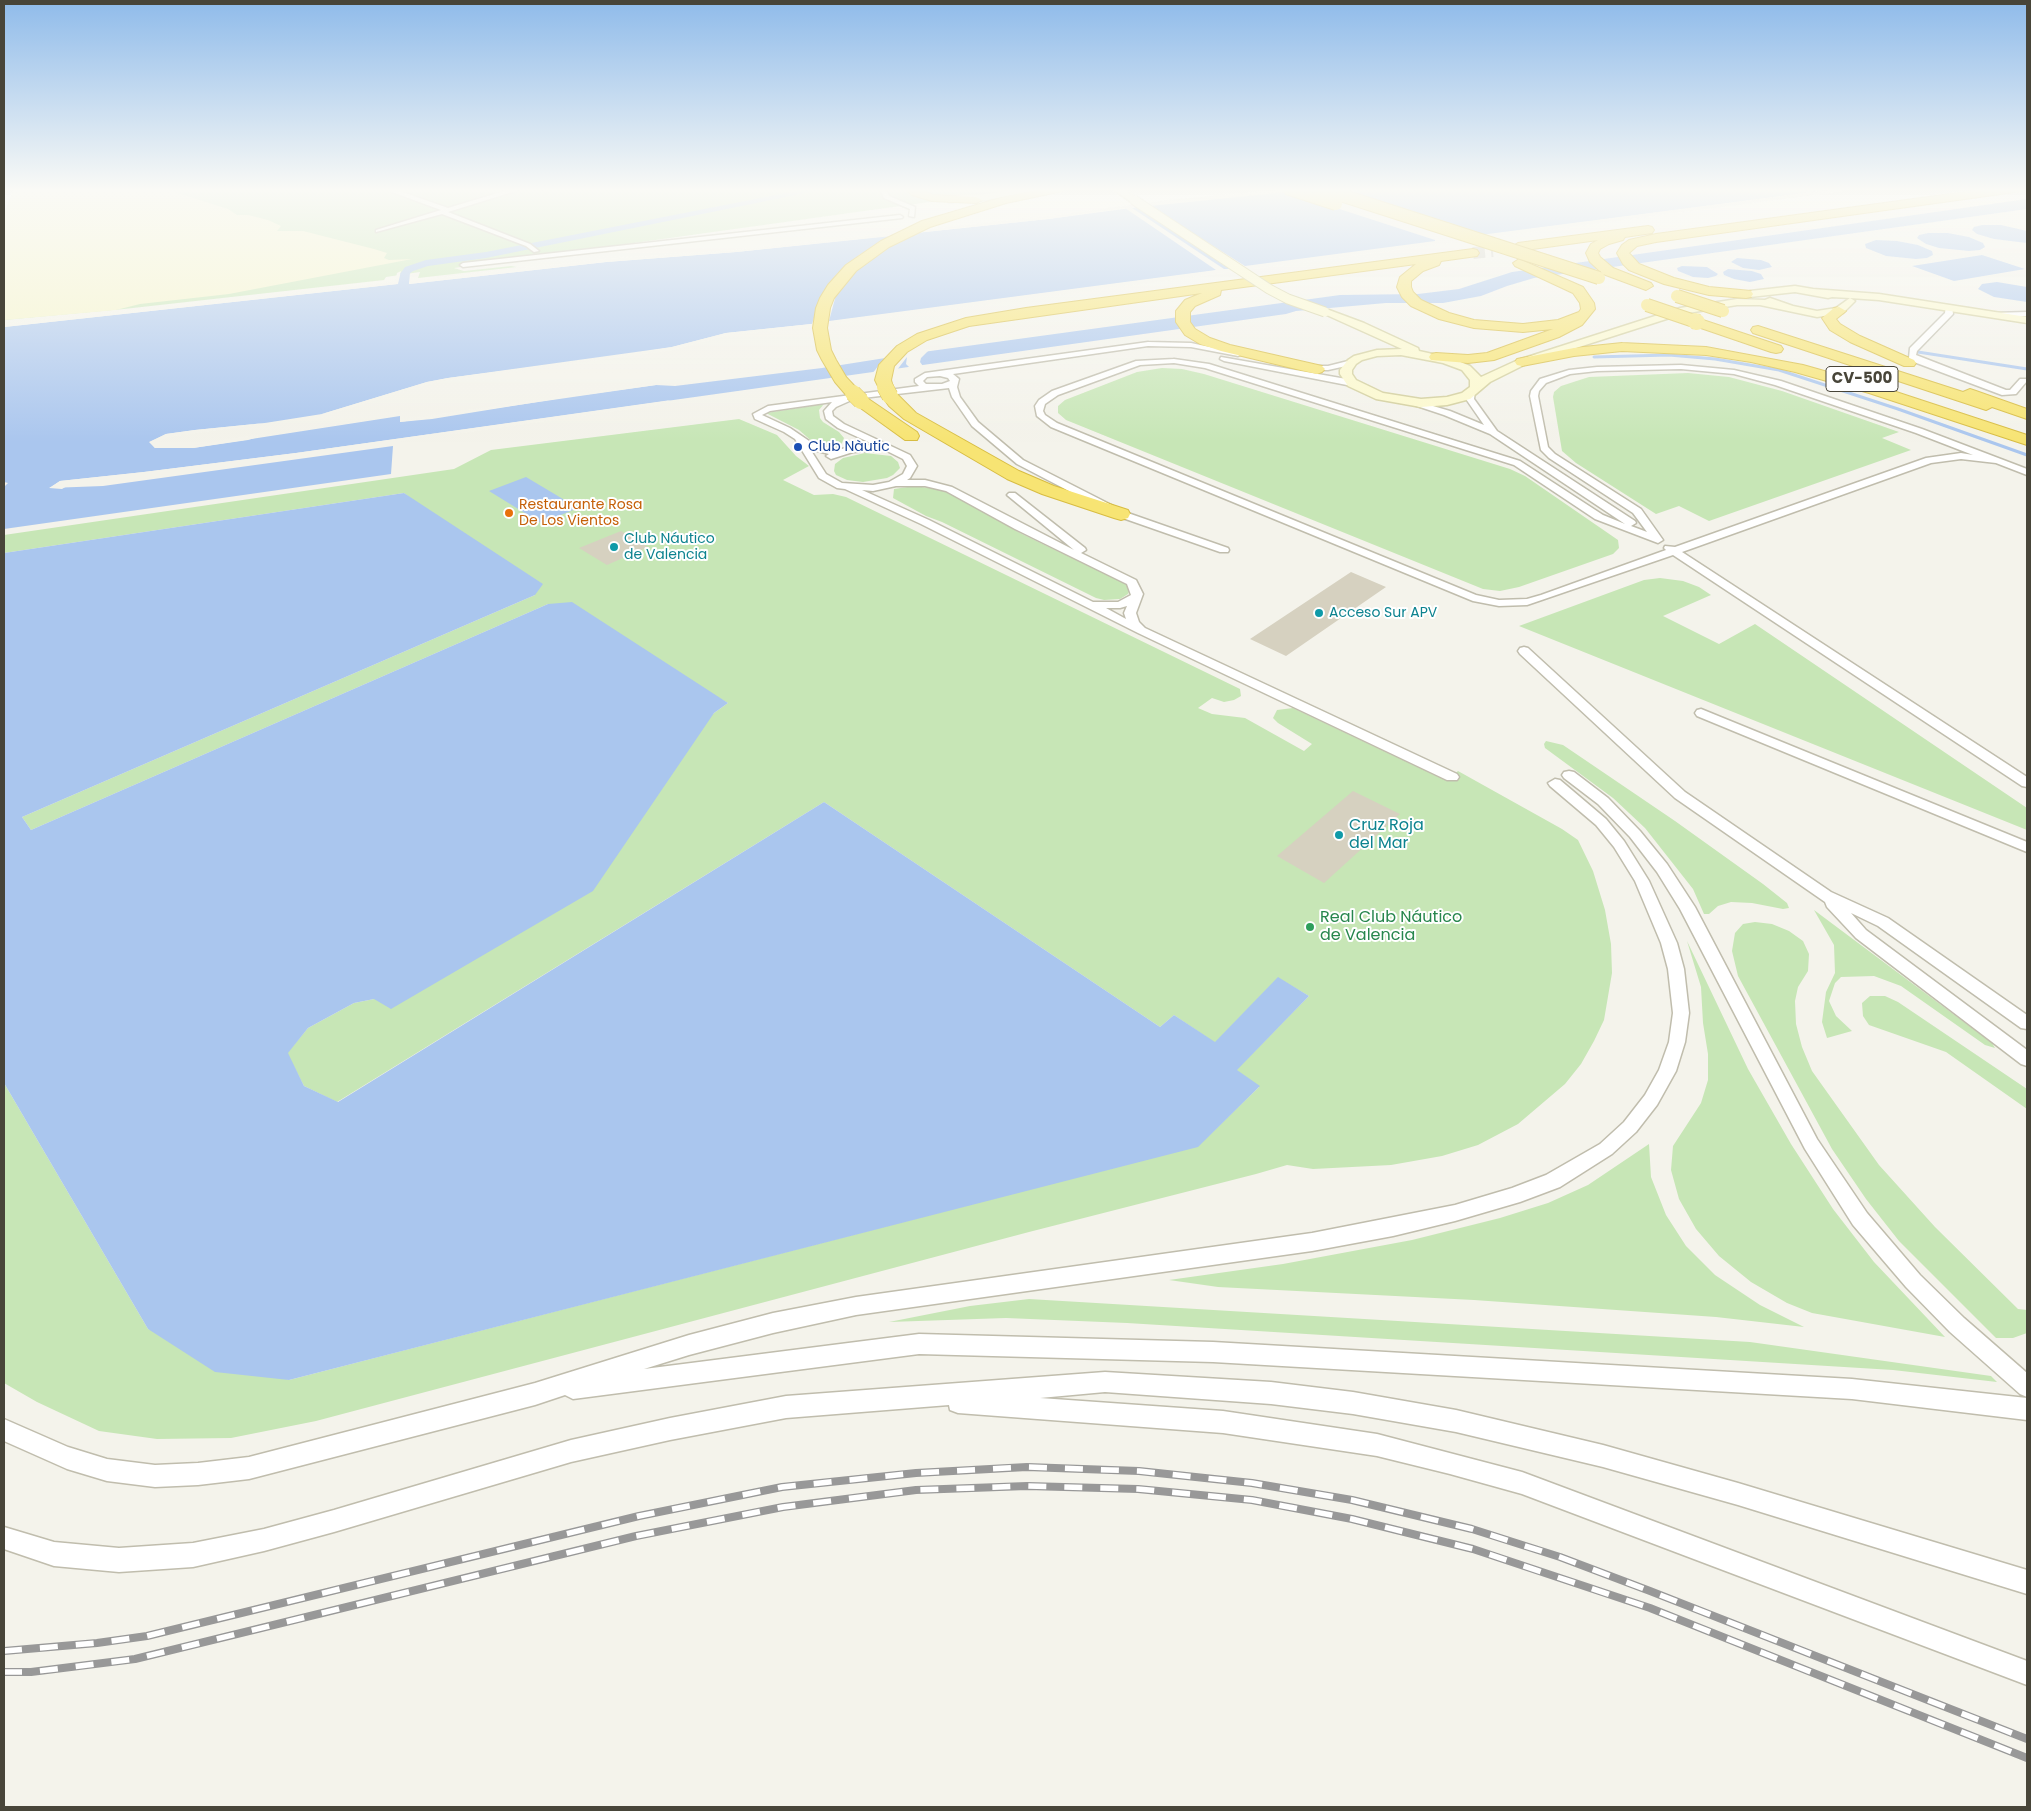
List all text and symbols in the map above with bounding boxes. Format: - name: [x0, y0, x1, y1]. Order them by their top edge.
- road number: CV-500: [1826, 366, 1898, 392]
- place label: Club Nàutic: [808, 439, 890, 455]
- marker: Club Nàutic: [792, 441, 804, 453]
- place label: Restaurante Rosa De Los Vientos: [519, 497, 642, 530]
- marker: Restaurante Rosa De Los Vientos: [503, 507, 515, 519]
- place label: Club Náutico de Valencia: [624, 531, 715, 564]
- marker: Club Náutico de Valencia: [608, 541, 620, 553]
- place label: Acceso Sur APV: [1329, 605, 1437, 621]
- marker: Acceso Sur APV: [1313, 607, 1325, 619]
- place label: Cruz Roja del Mar: [1349, 816, 1424, 854]
- marker: Cruz Roja del Mar: [1333, 829, 1345, 841]
- place label: Real Club Náutico de Valencia: [1320, 908, 1462, 946]
- marker: Real Club Náutico de Valencia: [1304, 921, 1316, 933]

